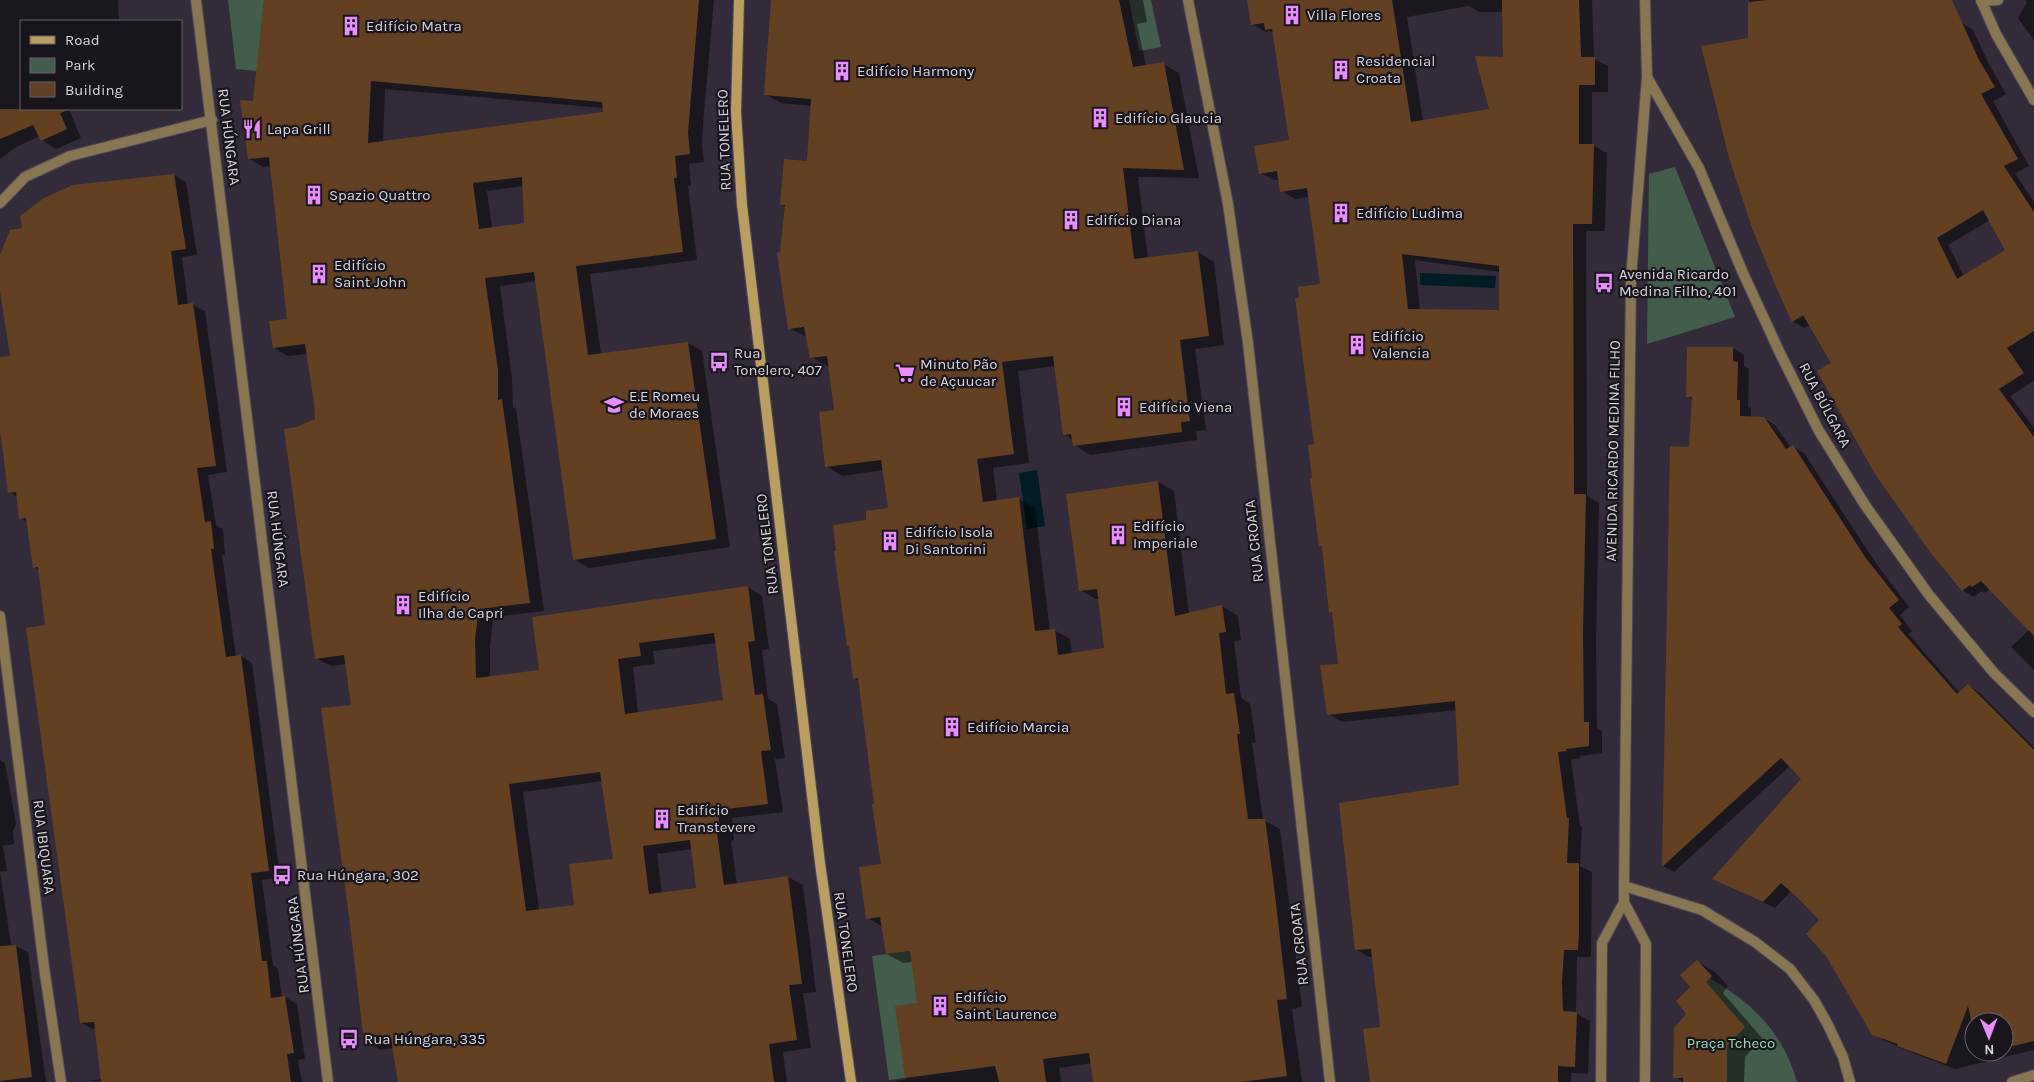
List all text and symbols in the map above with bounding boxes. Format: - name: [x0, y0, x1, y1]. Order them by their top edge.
- building icon: Villa Flores: [1281, 4, 1303, 26]
- place label: Villa Flores: [1307, 6, 1381, 24]
- building icon: Edifício Matra: [340, 15, 362, 37]
- place label: Edifício Matra: [366, 17, 462, 35]
- legend: [20, 20, 182, 110]
- text: Road: [65, 31, 100, 49]
- place label: Residencial Croata: [1356, 52, 1436, 87]
- text: Park: [65, 56, 95, 74]
- building icon: Residencial Croata: [1330, 59, 1352, 81]
- building icon: Edifício Harmony: [831, 60, 853, 82]
- place label: Edifício Harmony: [857, 62, 974, 80]
- text: Building: [65, 81, 123, 99]
- street label: RUA HÚNGARA: [214, 88, 244, 187]
- street label: RUA TONELERO: [713, 89, 735, 191]
- building icon: Edifício Glaucia: [1089, 107, 1111, 129]
- place label: Edifício Glaucia: [1115, 109, 1222, 127]
- restaurant icon: Lapa Grill: [241, 118, 263, 140]
- place label: Lapa Grill: [267, 120, 331, 138]
- building icon: Spazio Quattro: [303, 184, 325, 206]
- place label: Spazio Quattro: [329, 186, 430, 204]
- building icon: Edifício Ludima: [1330, 202, 1352, 224]
- place label: Edifício Ludima: [1356, 204, 1463, 222]
- building icon: Edifício Diana: [1060, 209, 1082, 231]
- place label: Edifício Diana: [1086, 211, 1181, 229]
- place label: Edifício Saint John: [334, 256, 406, 291]
- building icon: Edifício Saint John: [308, 263, 330, 285]
- place label: Avenida Ricardo Medina Filho, 401: [1619, 265, 1736, 300]
- bus stop icon: Avenida Ricardo Medina Filho, 401: [1593, 272, 1615, 294]
- place label: Edifício Valencia: [1372, 327, 1430, 362]
- building icon: Edifício Valencia: [1346, 334, 1368, 356]
- street label: AVENIDA RICARDO MEDINA FILHO: [1602, 340, 1624, 562]
- place label: Rua Tonelero, 407: [734, 344, 822, 379]
- bus stop icon: Rua Tonelero, 407: [708, 351, 730, 373]
- place label: Minuto Pão de Açuucar: [920, 355, 997, 390]
- street label: RUA BÚLGARA: [1795, 360, 1855, 451]
- supermarket icon: Minuto Pão de Açuucar: [894, 362, 916, 384]
- place label: E.E Romeu de Moraes: [629, 387, 700, 422]
- school or university icon: E.E Romeu de Moraes: [603, 394, 625, 416]
- building icon: Edifício Viena: [1113, 396, 1135, 418]
- place label: Edifício Viena: [1139, 398, 1232, 416]
- street label: RUA HÚNGARA: [263, 490, 293, 589]
- street label: RUA TONELERO: [752, 493, 782, 595]
- street label: RUA CROATA: [1241, 499, 1267, 583]
- place label: Edifício Imperiale: [1133, 517, 1198, 552]
- place label: Edifício Isola Di Santorini: [905, 523, 993, 558]
- building icon: Edifício Imperiale: [1107, 524, 1129, 546]
- building icon: Edifício Isola Di Santorini: [879, 530, 901, 552]
- place label: Edifício Ilha de Capri: [418, 587, 504, 622]
- building icon: Edifício Ilha de Capri: [392, 594, 414, 616]
- building icon: Edifício Marcia: [941, 716, 963, 738]
- place label: Edifício Marcia: [967, 718, 1069, 736]
- street label: RUA IBIQUARA: [29, 799, 59, 896]
- place label: Edifício Transtevere: [677, 801, 756, 836]
- building icon: Edifício Transtevere: [651, 808, 673, 830]
- bus stop icon: Rua Húngara, 302: [271, 864, 293, 886]
- place label: Rua Húngara, 302: [297, 866, 419, 884]
- street label: RUA TONELERO: [830, 891, 862, 993]
- street label: RUA HÚNGARA: [283, 895, 313, 994]
- street label: RUA CROATA: [1286, 902, 1312, 986]
- place label: Edifício Saint Laurence: [955, 988, 1057, 1023]
- building icon: Edifício Saint Laurence: [929, 995, 951, 1017]
- north arrow: [1964, 1012, 2014, 1062]
- bus stop icon: Rua Húngara, 335: [338, 1028, 360, 1050]
- place label: Rua Húngara, 335: [364, 1030, 486, 1048]
- park label: Praça Tcheco: [1687, 1034, 1775, 1052]
- text: N: [1984, 1041, 1994, 1058]

